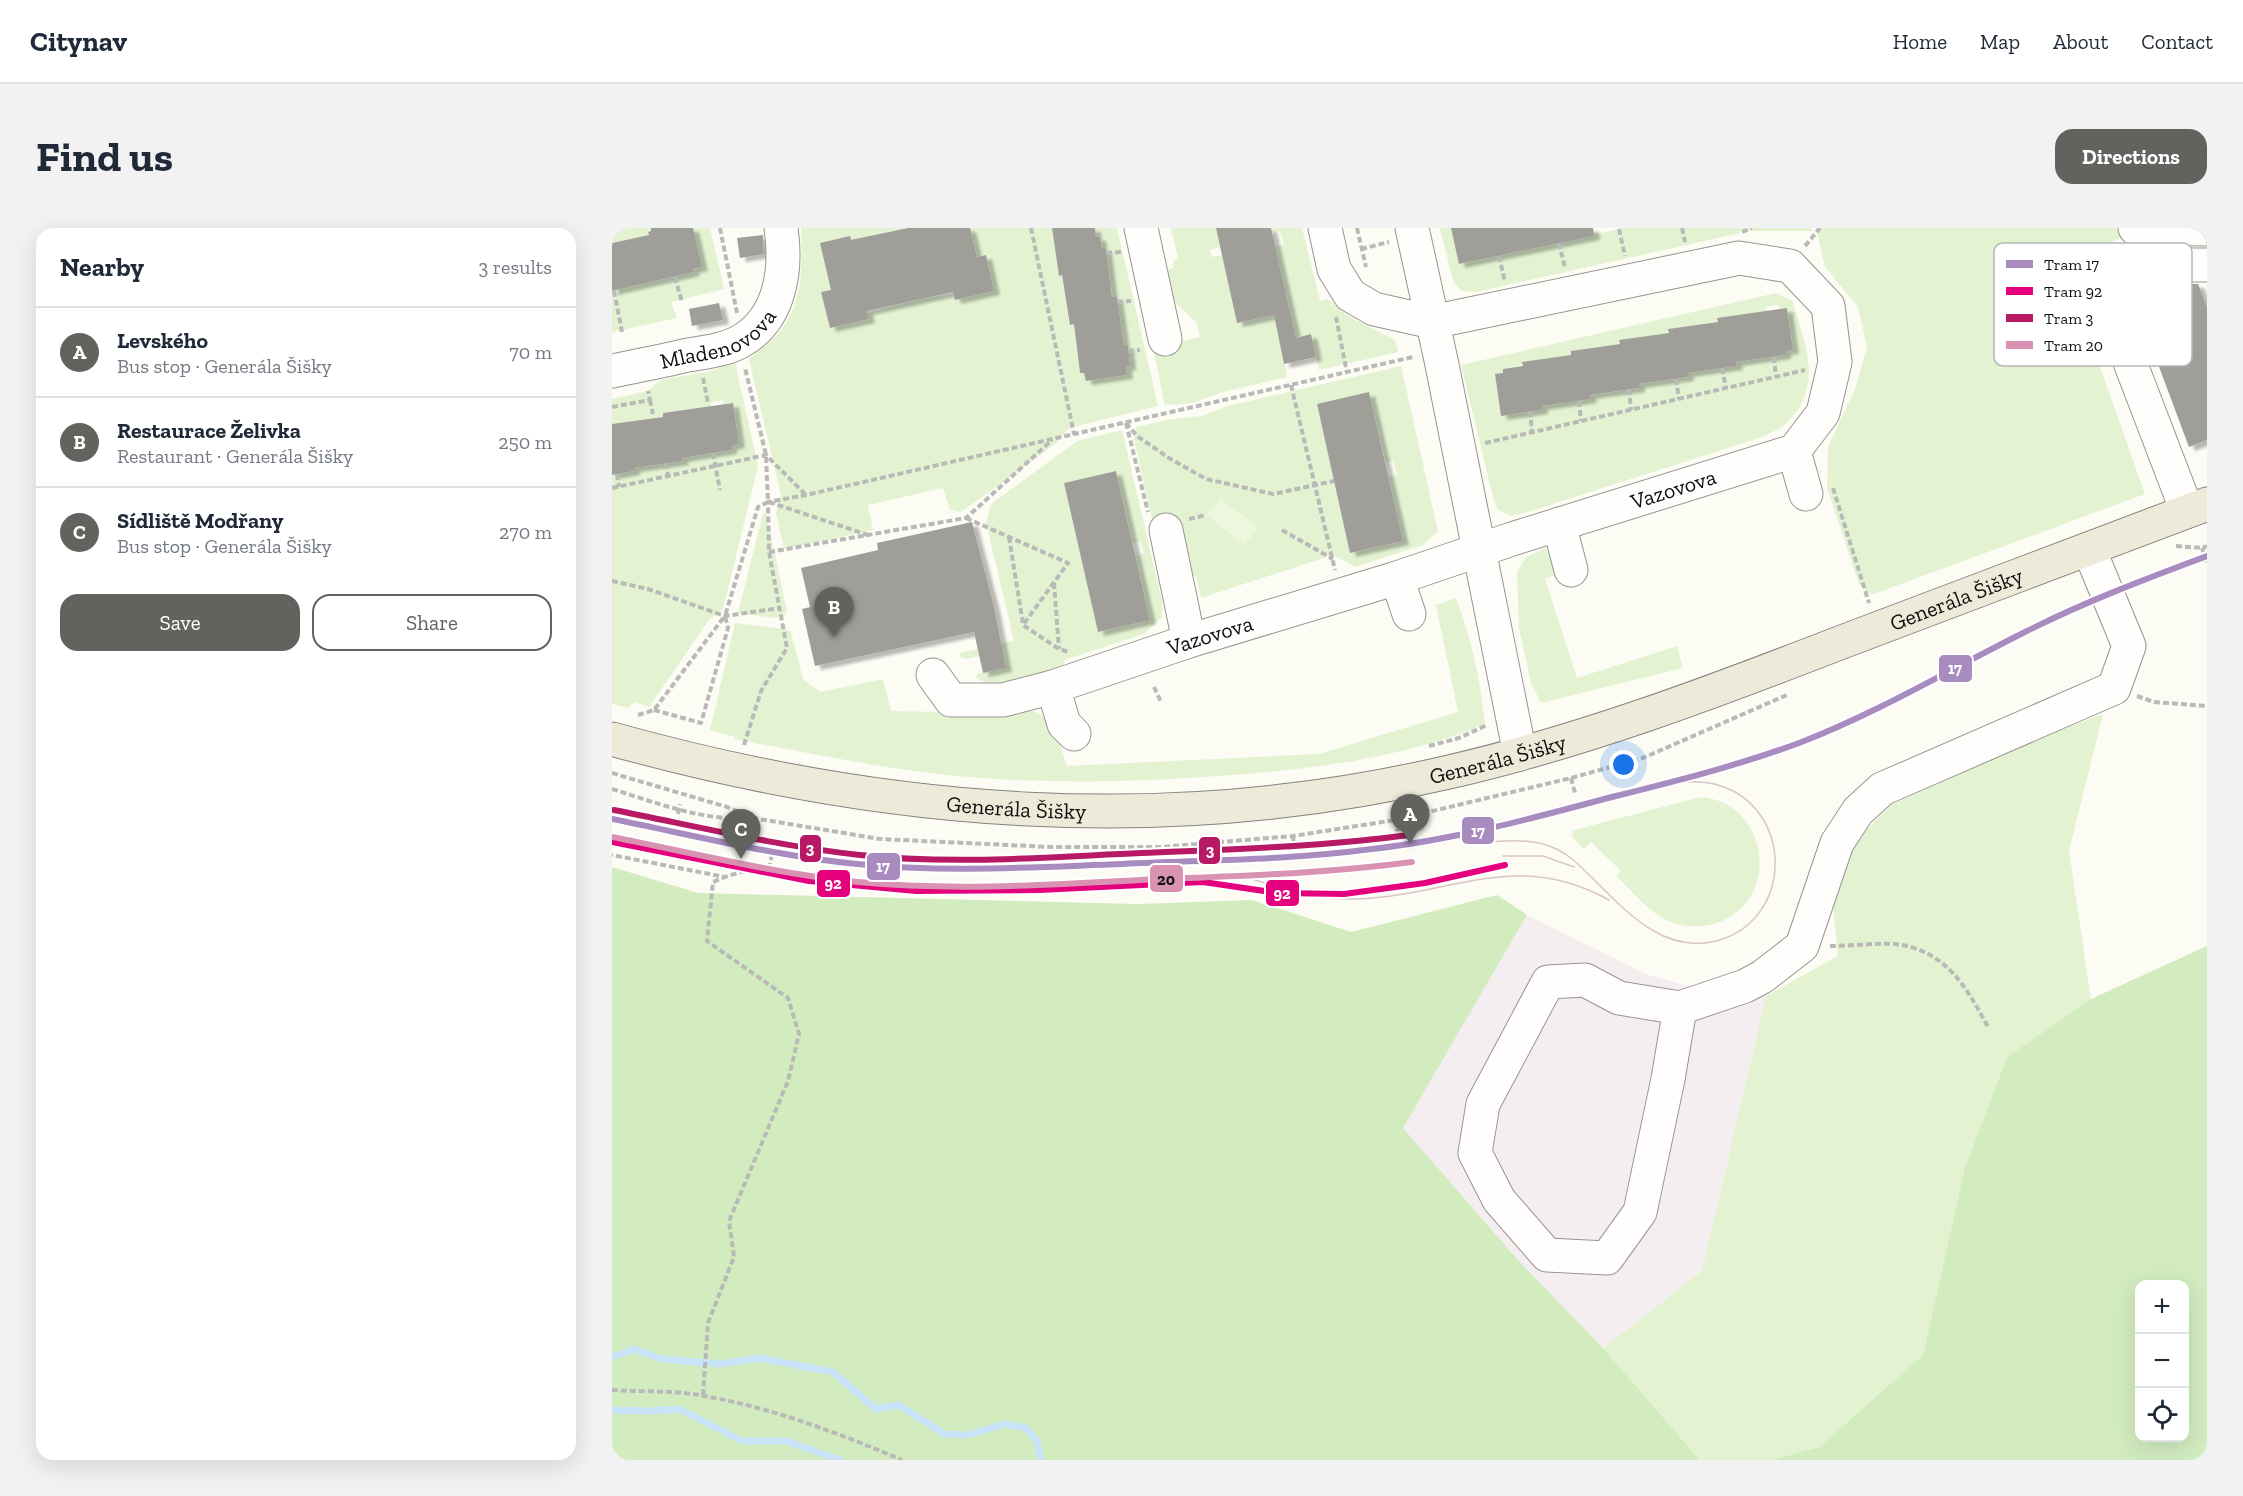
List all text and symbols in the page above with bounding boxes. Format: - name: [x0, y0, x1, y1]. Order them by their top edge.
- text: Citynav: [30, 25, 127, 58]
- text: Home: [1893, 29, 1947, 54]
- text: Map: [1980, 29, 2020, 54]
- text: About: [2053, 29, 2108, 54]
- text: Contact: [2141, 29, 2213, 54]
- button: Directions: [2055, 129, 2207, 184]
- text: Find us: [36, 131, 173, 182]
- legend: [1994, 243, 2192, 366]
- text: Nearby: [60, 251, 144, 283]
- text: 3 results: [478, 255, 552, 279]
- text: Tram 17: [2044, 255, 2099, 274]
- text: Tram 92: [2044, 282, 2102, 301]
- street label: Mladenovova: [658, 304, 782, 375]
- text: Tram 3: [2044, 309, 2094, 328]
- text: Levského: [117, 327, 208, 354]
- text: Tram 20: [2044, 336, 2103, 355]
- text: A: [73, 340, 86, 364]
- text: 70 m: [509, 340, 552, 364]
- text: Bus stop · Generála Šišky: [117, 354, 332, 378]
- text: Restaurace Želivka: [117, 417, 301, 444]
- text: B: [73, 430, 86, 454]
- text: 250 m: [498, 430, 552, 454]
- text: Restaurant · Generála Šišky: [117, 444, 353, 468]
- street label: Vazovova: [1626, 463, 1720, 515]
- text: Sídliště Modřany: [117, 507, 283, 534]
- text: C: [73, 520, 86, 544]
- text: 270 m: [499, 520, 552, 544]
- text: Bus stop · Generála Šišky: [117, 534, 332, 558]
- street label: Generála Šišky: [1886, 562, 2027, 637]
- pin: B: [814, 588, 854, 637]
- button: Save: [60, 594, 300, 651]
- button: Share: [312, 594, 552, 651]
- street label: Vazovova: [1163, 609, 1256, 662]
- line badge: 17: [1938, 654, 1973, 683]
- text: 17: [1948, 659, 1962, 678]
- street label: Generála Šišky: [1427, 728, 1570, 790]
- your location: [1609, 750, 1638, 779]
- street label: Generála Šišky: [945, 790, 1087, 825]
- pin: A: [1390, 794, 1430, 844]
- pin: C: [722, 810, 760, 859]
- line badge: 17: [1461, 816, 1495, 845]
- text: 17: [1471, 822, 1485, 841]
- line badge: 3: [799, 834, 822, 863]
- line badge: 3: [1198, 836, 1221, 865]
- text: 3: [806, 839, 815, 858]
- text: 3: [1206, 841, 1215, 860]
- line badge: 17: [866, 852, 901, 881]
- text: 17: [876, 857, 890, 876]
- line badge: 20: [1149, 864, 1184, 893]
- line badge: 92: [816, 869, 851, 898]
- text: 20: [1157, 870, 1175, 889]
- text: 92: [824, 874, 842, 893]
- line badge: 92: [1265, 879, 1300, 907]
- text: 92: [1273, 884, 1291, 903]
- map controls: [2135, 1280, 2189, 1442]
- button: +: [2135, 1280, 2189, 1334]
- button: −: [2135, 1334, 2189, 1388]
- button: locate: [2135, 1388, 2189, 1442]

